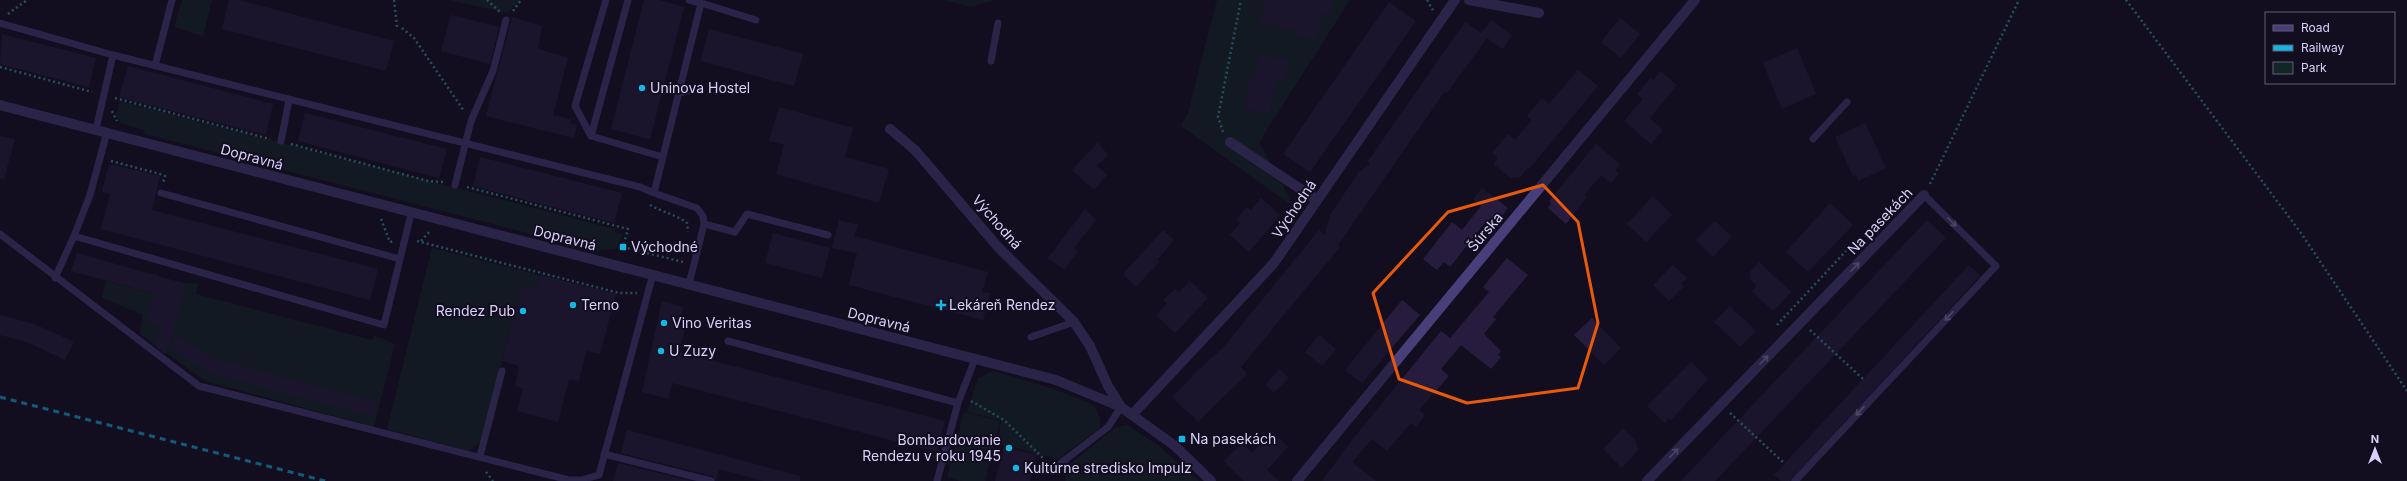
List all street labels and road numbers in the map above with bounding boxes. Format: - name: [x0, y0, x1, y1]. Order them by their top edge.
- street label: Dopravná: [219, 140, 285, 173]
- street label: Východná: [1268, 176, 1319, 241]
- street label: Na pasekách: [1844, 184, 1916, 258]
- street label: Východná: [969, 191, 1026, 252]
- street label: Šúrska: [1463, 209, 1506, 255]
- street label: Dopravná: [532, 222, 598, 254]
- street label: Dopravná: [846, 304, 912, 336]

